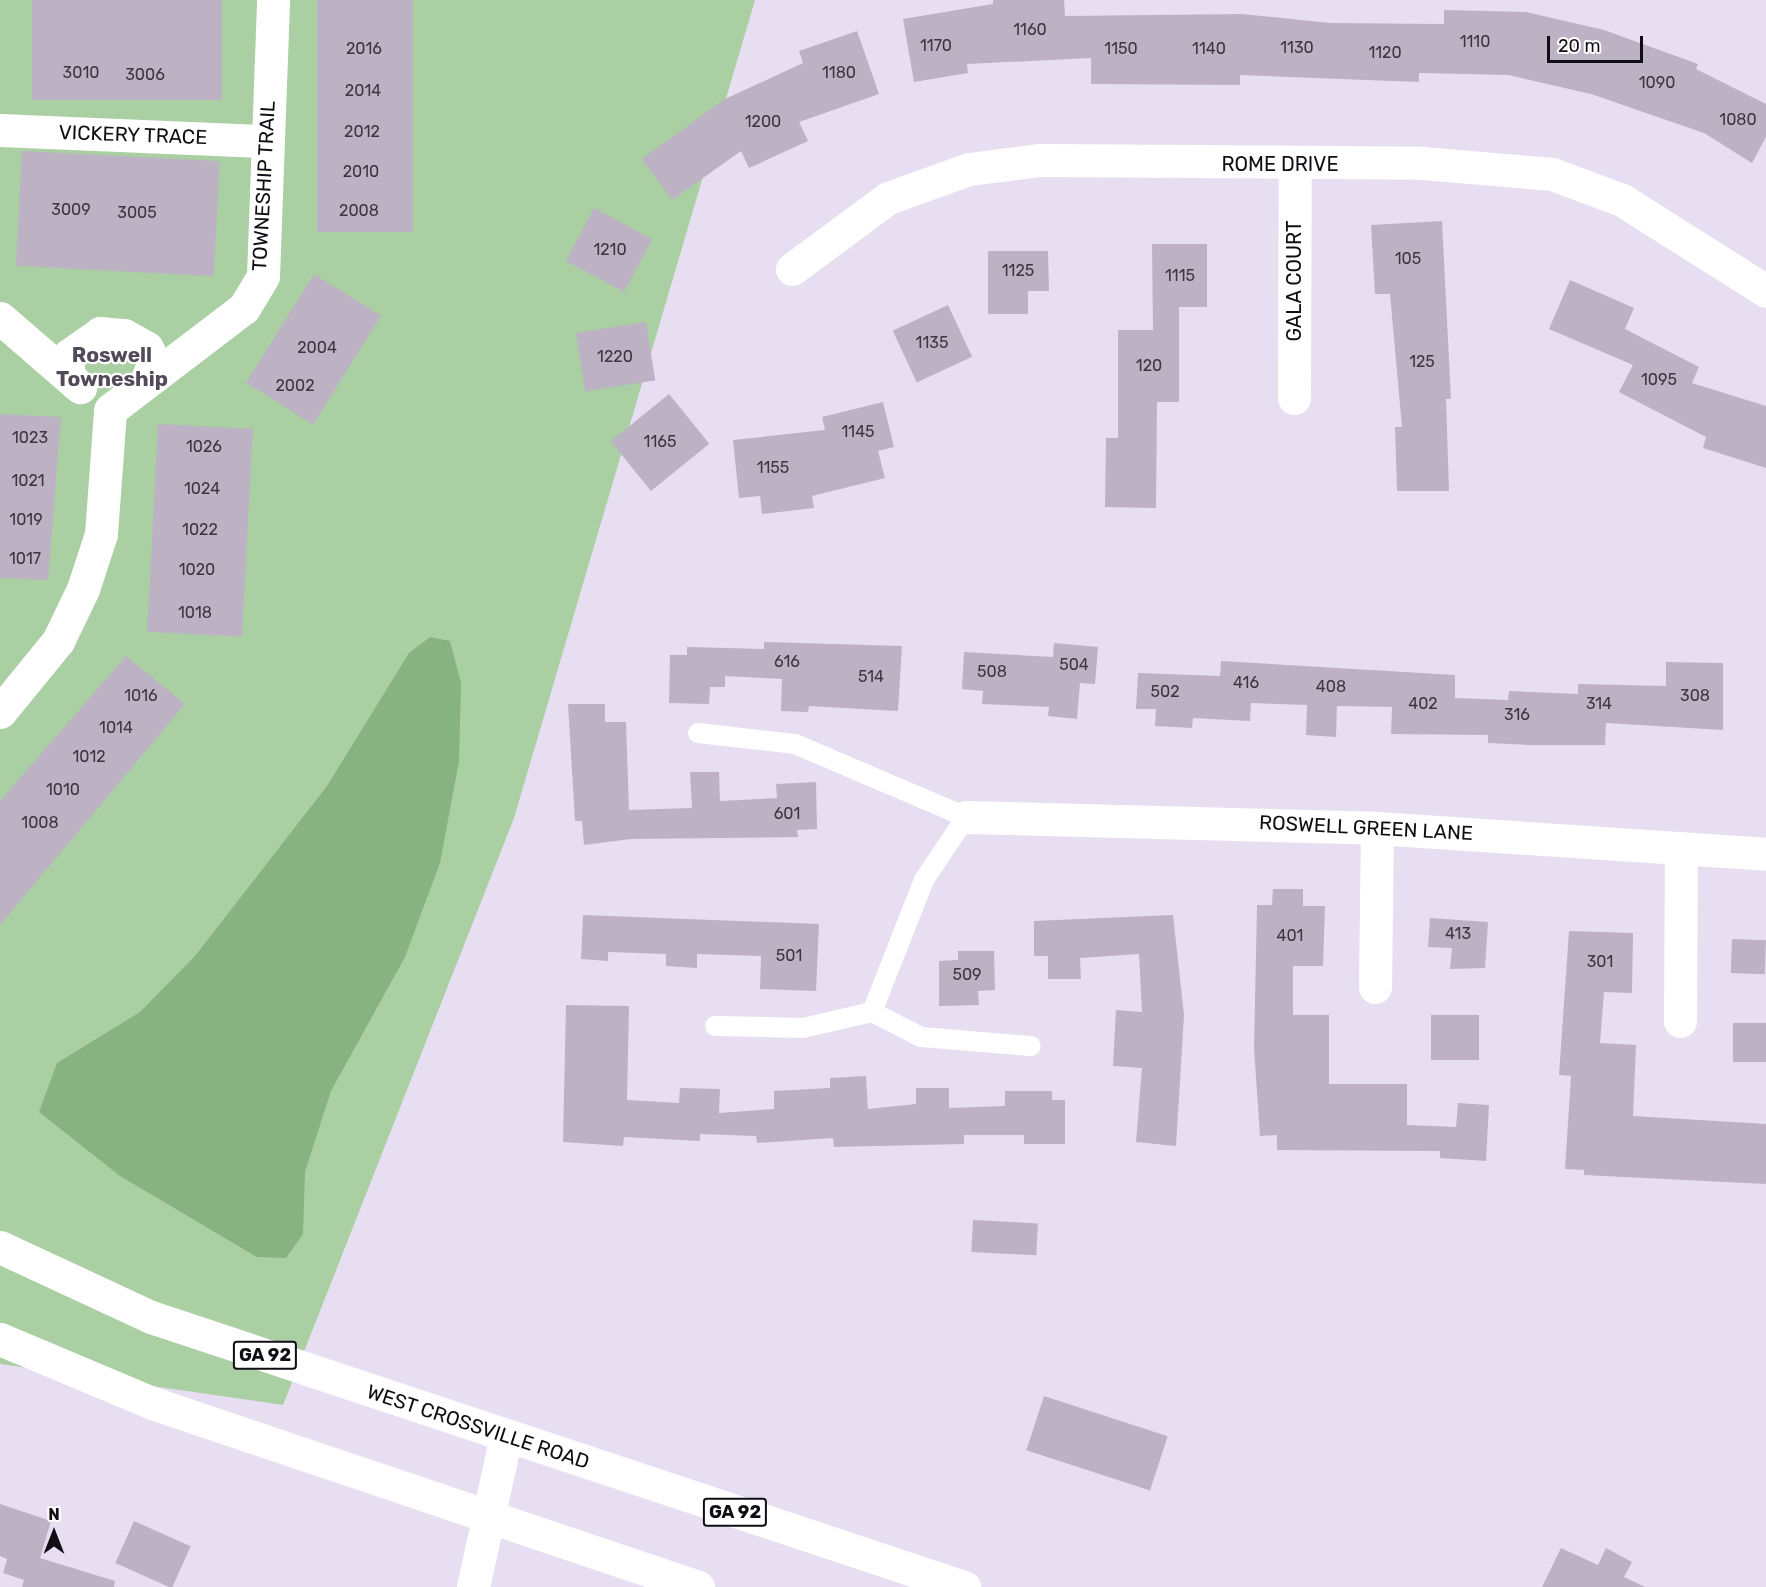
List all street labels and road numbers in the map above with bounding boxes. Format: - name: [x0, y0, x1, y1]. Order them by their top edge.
- street label: TOWNESHIP TRAIL: [248, 100, 280, 272]
- street label: VICKERY TRACE: [58, 120, 208, 150]
- street label: ROME DRIVE: [1221, 152, 1339, 176]
- street label: GALA COURT: [1282, 220, 1306, 342]
- street label: ROSWELL GREEN LANE: [1258, 810, 1474, 846]
- road number: GA 92: [232, 1340, 298, 1370]
- street label: WEST CROSSVILLE ROAD: [364, 1380, 592, 1474]
- road number: GA 92: [702, 1497, 768, 1527]

